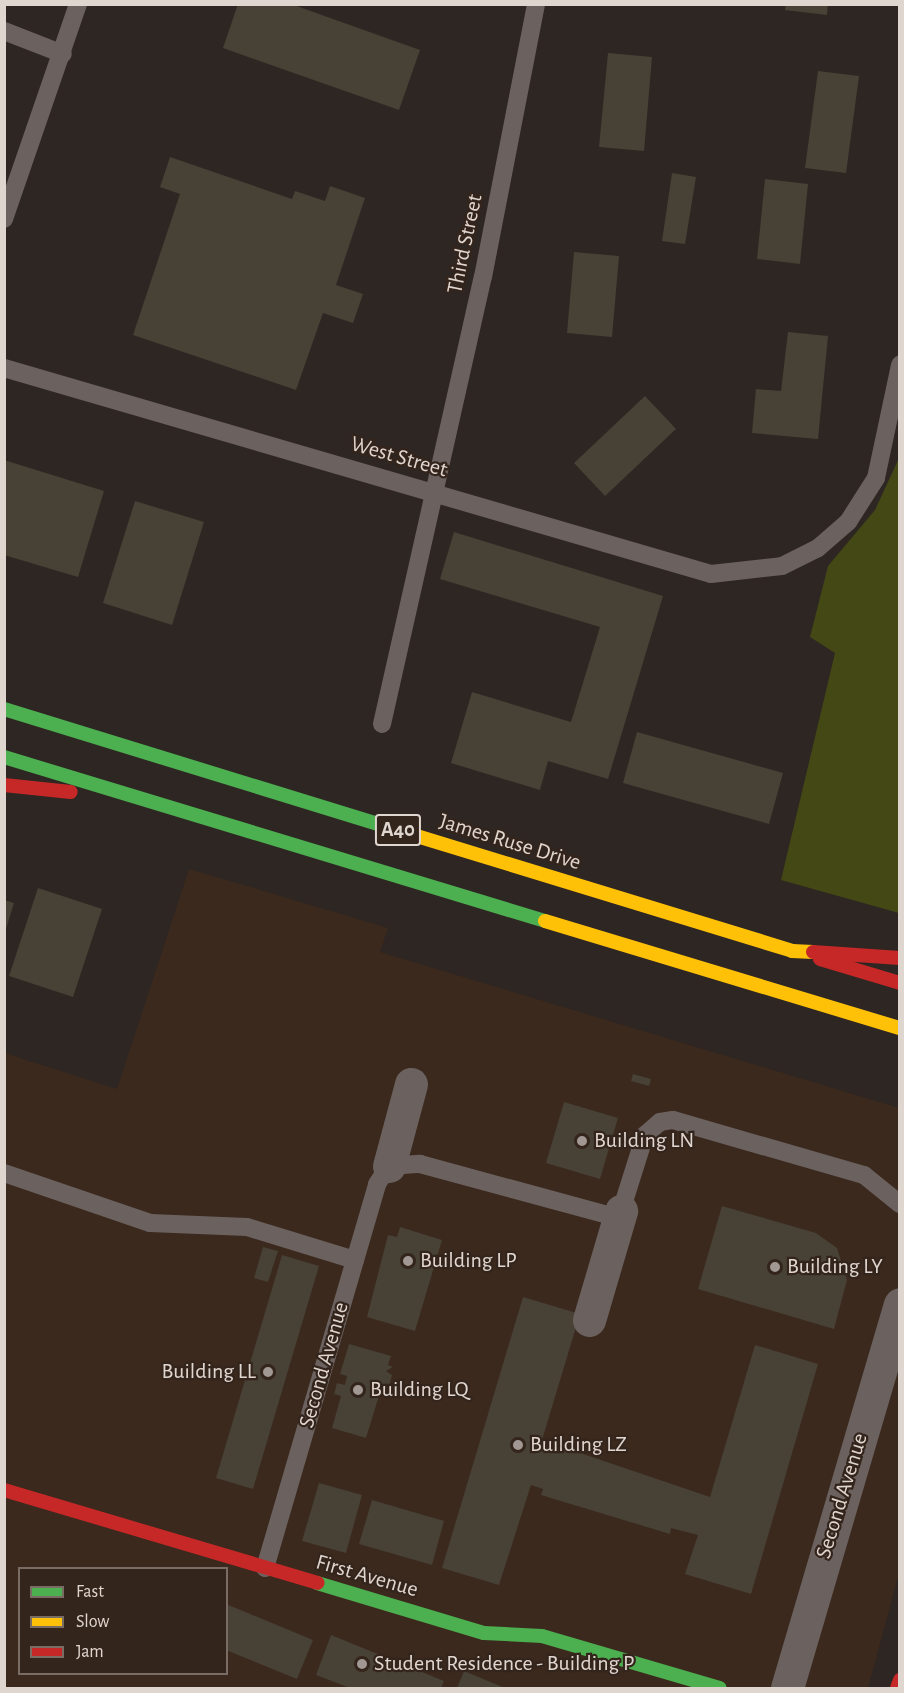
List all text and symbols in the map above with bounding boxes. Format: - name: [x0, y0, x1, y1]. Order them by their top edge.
- street label: Third Street: [442, 192, 488, 296]
- street label: West Street: [348, 431, 450, 483]
- street label: James Ruse Drive: [436, 808, 584, 876]
- road number: A40: [374, 812, 422, 848]
- place label: Building LN: [594, 1128, 694, 1154]
- marker: Building LN: [575, 1134, 589, 1148]
- place label: Building LP: [420, 1248, 517, 1274]
- marker: Building LP: [401, 1254, 415, 1268]
- place label: Building LY: [787, 1254, 883, 1280]
- marker: Building LY: [768, 1260, 782, 1274]
- street label: Second Avenue: [293, 1299, 355, 1431]
- place label: Building LL: [161, 1359, 256, 1385]
- marker: Building LL: [261, 1365, 275, 1379]
- place label: Building LQ: [370, 1377, 469, 1403]
- marker: Building LQ: [351, 1383, 365, 1397]
- street label: Second Avenue: [810, 1430, 874, 1562]
- place label: Building LZ: [530, 1432, 627, 1458]
- marker: Building LZ: [511, 1438, 525, 1452]
- street label: First Avenue: [313, 1549, 421, 1603]
- legend: [18, 1567, 228, 1675]
- text: Fast: [76, 1583, 104, 1601]
- text: Slow: [76, 1613, 109, 1631]
- text: Jam: [76, 1643, 104, 1661]
- place label: Student Residence - Building P: [374, 1651, 634, 1677]
- marker: Student Residence - Building P: [355, 1657, 369, 1671]

